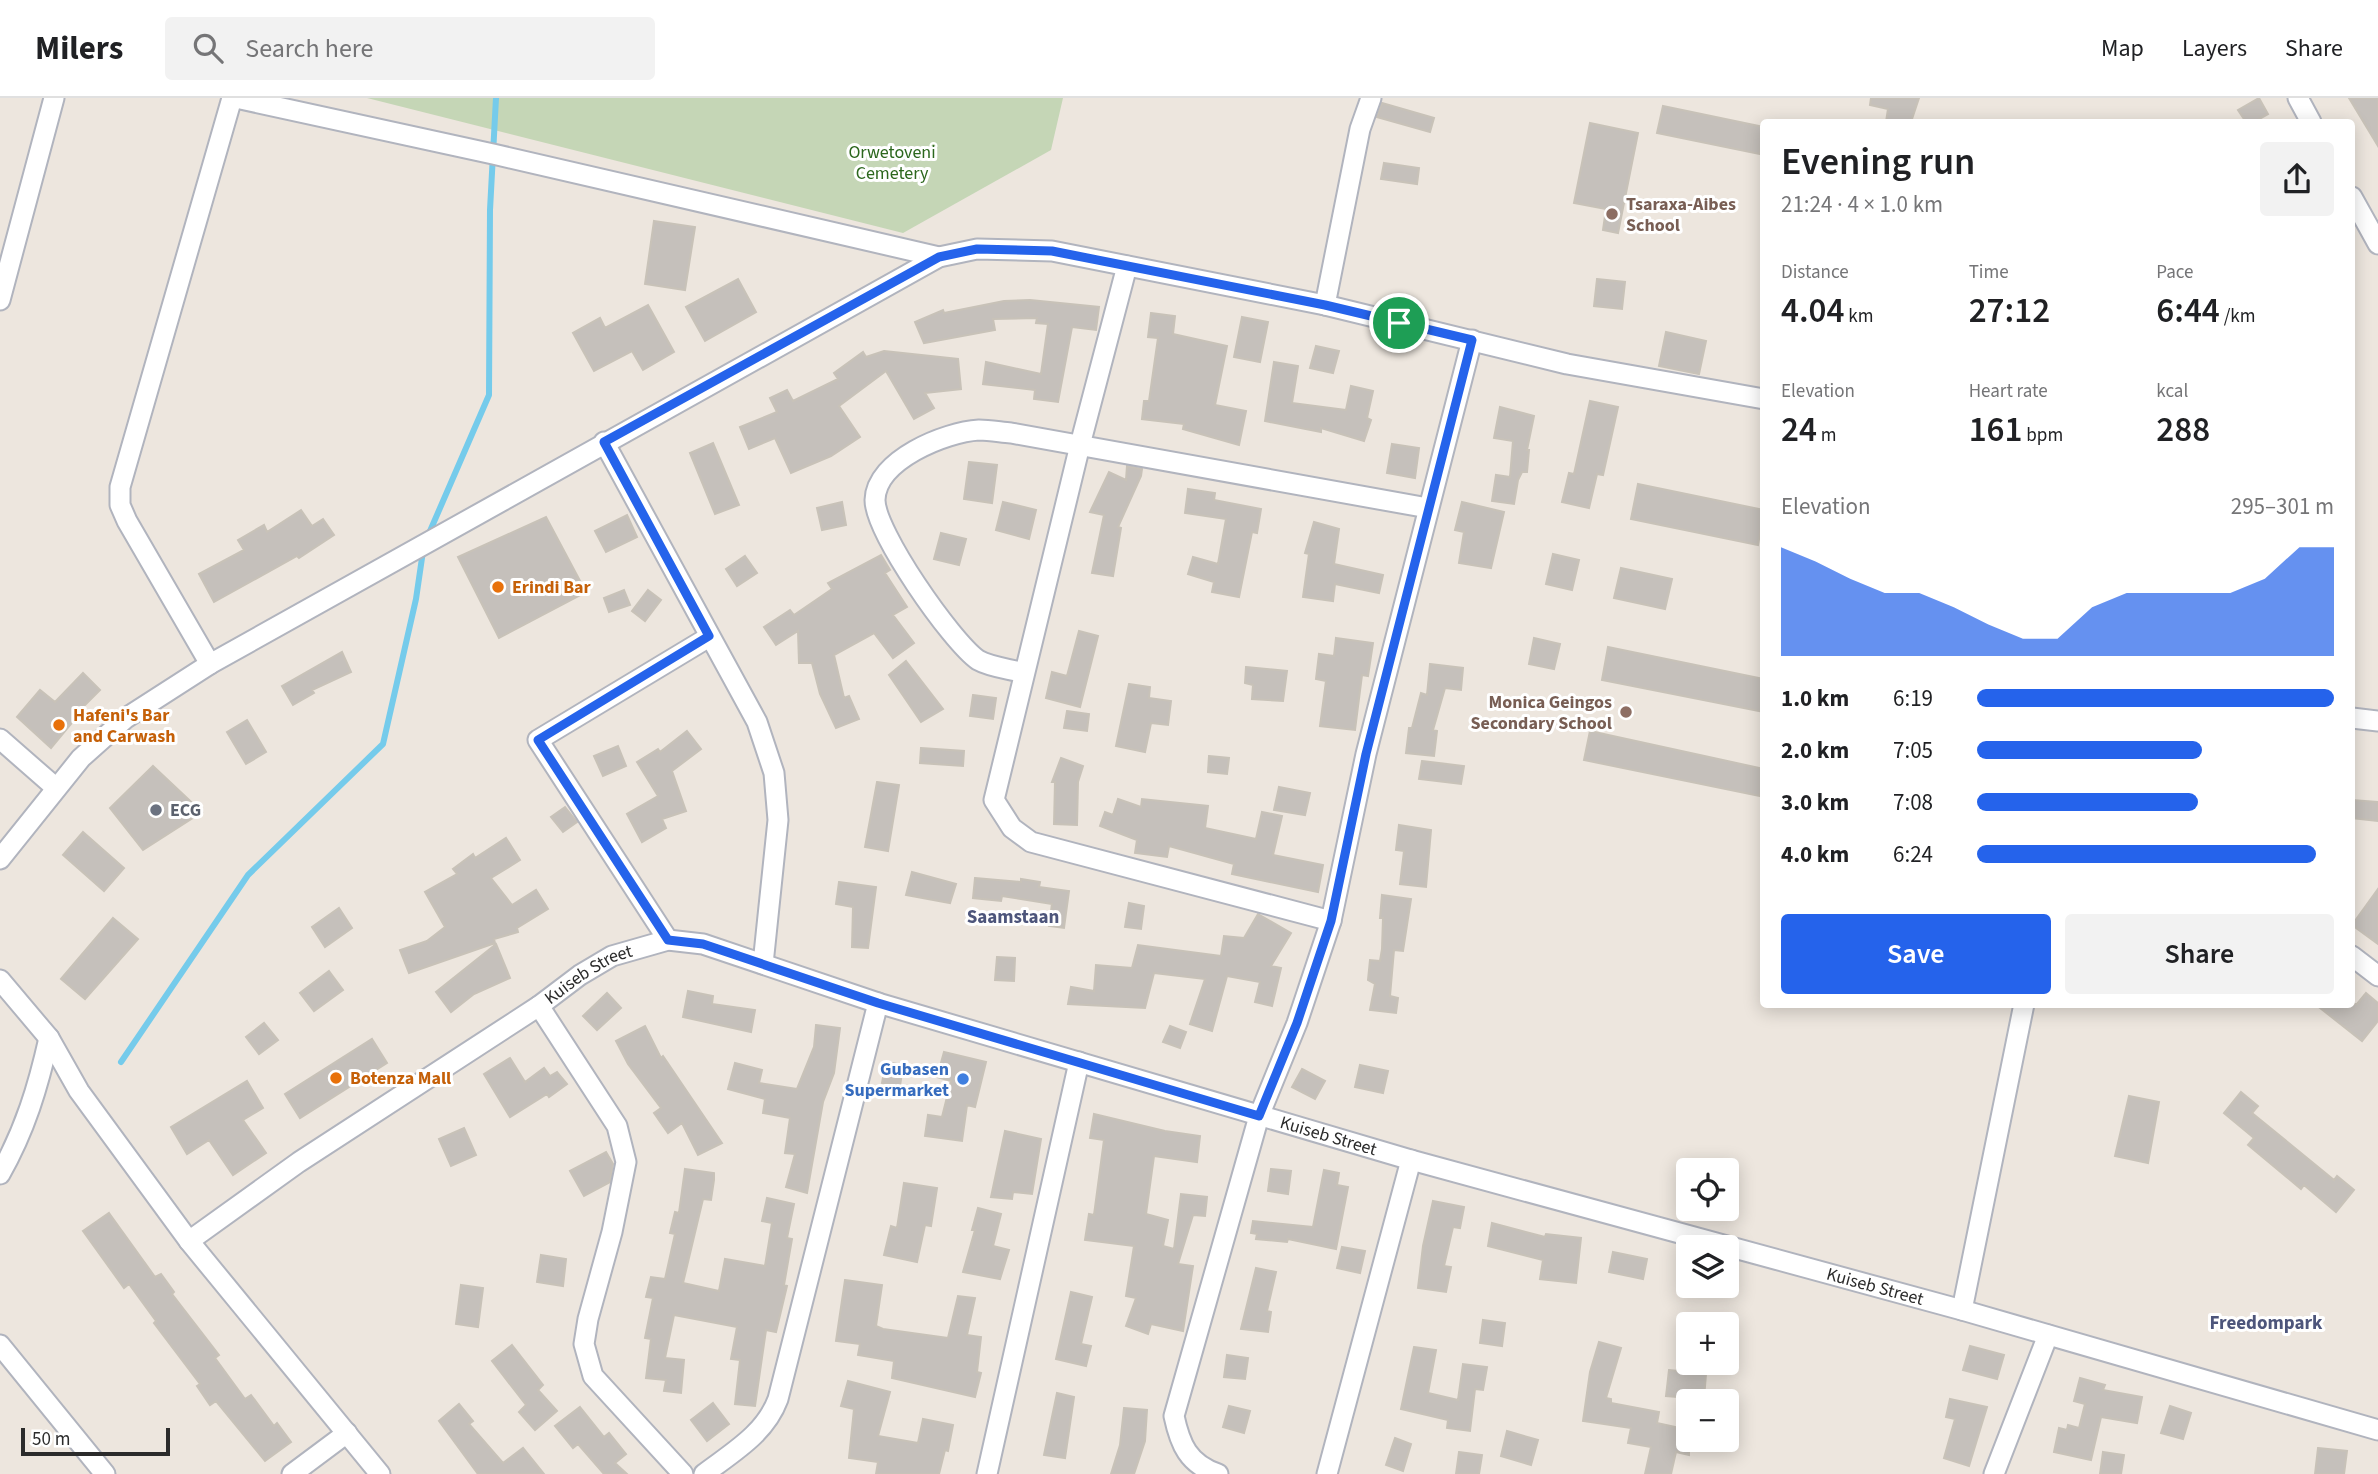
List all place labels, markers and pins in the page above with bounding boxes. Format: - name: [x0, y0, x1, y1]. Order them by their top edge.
- place label: Tsaraxa-Aibes School: [1626, 192, 1736, 238]
- marker: Tsaraxa-Aibes School: [1604, 206, 1620, 222]
- pin: [1369, 293, 1429, 353]
- place label: Erindi Bar: [512, 575, 592, 600]
- marker: Erindi Bar: [490, 579, 506, 595]
- place label: Monica Geingos Secondary School: [1471, 690, 1612, 736]
- place label: Hafeni's Bar and Carwash: [73, 703, 175, 749]
- marker: Monica Geingos Secondary School: [1618, 704, 1634, 720]
- marker: Hafeni's Bar and Carwash: [51, 717, 67, 733]
- place label: ECG: [170, 798, 201, 823]
- marker: ECG: [148, 802, 164, 818]
- place label: Gubasen Supermarket: [844, 1057, 949, 1103]
- place label: Botenza Mall: [350, 1066, 451, 1091]
- marker: Botenza Mall: [328, 1070, 344, 1086]
- marker: Gubasen Supermarket: [955, 1071, 971, 1087]

